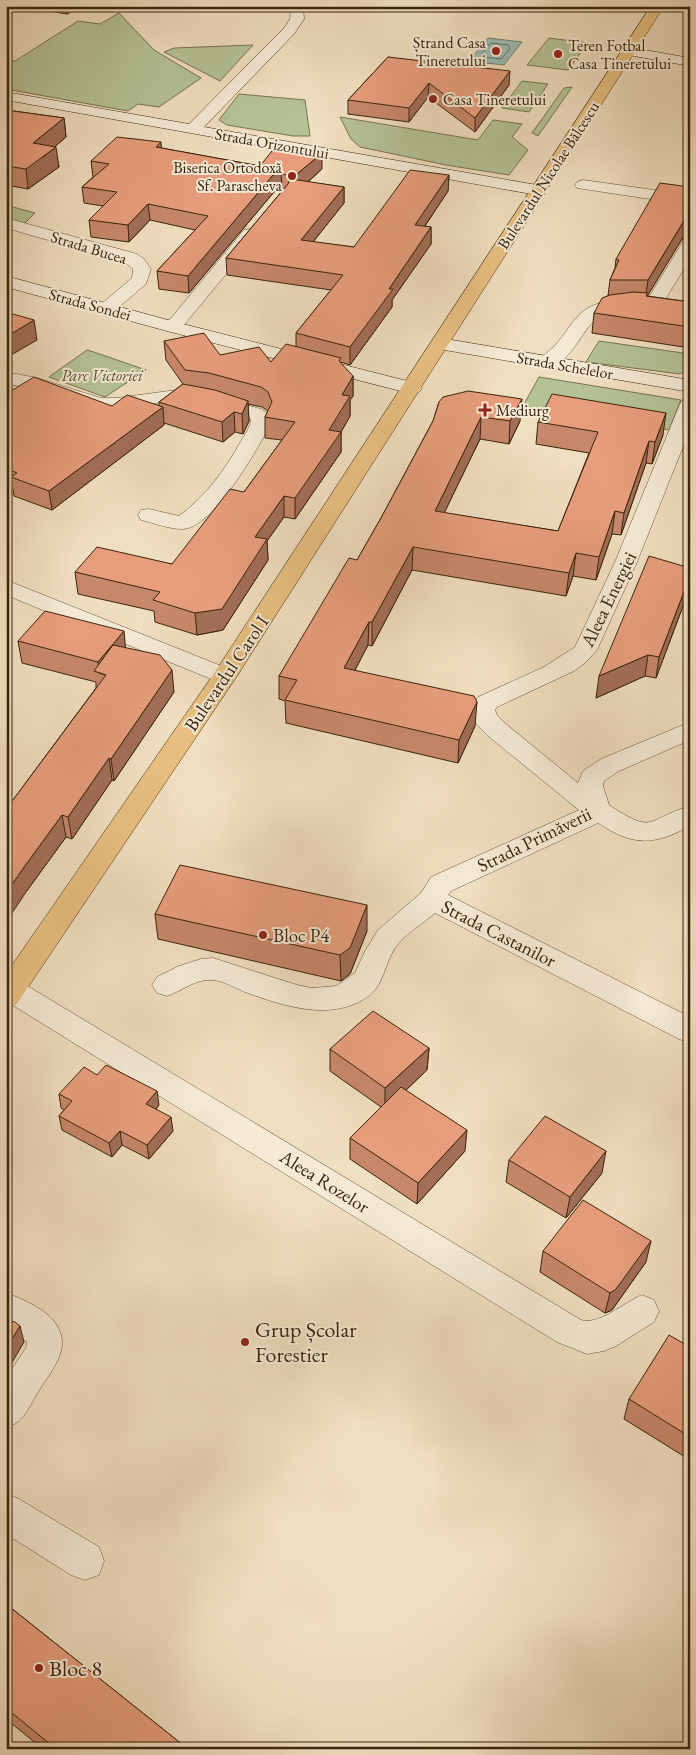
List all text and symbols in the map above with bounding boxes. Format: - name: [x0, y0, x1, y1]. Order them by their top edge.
- place label: Ștrand Casa Tineretului: [413, 32, 487, 71]
- place label: Teren Fotbal Casa Tineretului: [568, 35, 671, 74]
- marker: Ștrand Casa Tineretului: [490, 45, 502, 57]
- marker: Teren Fotbal Casa Tineretului: [552, 48, 564, 60]
- place label: Casa Tineretului: [443, 89, 546, 110]
- marker: Casa Tineretului: [427, 93, 439, 105]
- street label: Bulevardul Nicolae Bălcescu: [493, 97, 604, 253]
- street label: Strada Orizontului: [213, 123, 331, 164]
- place label: Biserica Ortodoxă Sf. Parascheva: [173, 157, 283, 196]
- marker: Biserica Ortodoxă Sf. Parascheva: [286, 170, 298, 182]
- street label: Strada Bucea: [48, 226, 130, 269]
- street label: Strada Sondei: [47, 283, 133, 326]
- street label: Strada Schelelor: [515, 347, 615, 384]
- park label: Parc Victoriei: [61, 365, 144, 386]
- place label: Mediurg: [496, 400, 550, 421]
- marker: Mediurg: [478, 403, 492, 417]
- street label: Aleea Energiei: [574, 547, 642, 652]
- street label: Bulevardul Carol I: [178, 610, 275, 736]
- street label: Strada Primăverii: [473, 801, 596, 878]
- street label: Strada Castanilor: [437, 894, 561, 973]
- place label: Bloc P4: [273, 923, 330, 948]
- marker: Bloc P4: [257, 929, 269, 941]
- street label: Aleea Rozelor: [274, 1143, 375, 1219]
- place label: Grup Școlar Forestier: [255, 1315, 357, 1369]
- marker: Grup Școlar Forestier: [239, 1336, 251, 1348]
- place label: Bloc 8: [49, 1654, 102, 1683]
- marker: Bloc 8: [33, 1662, 45, 1674]

